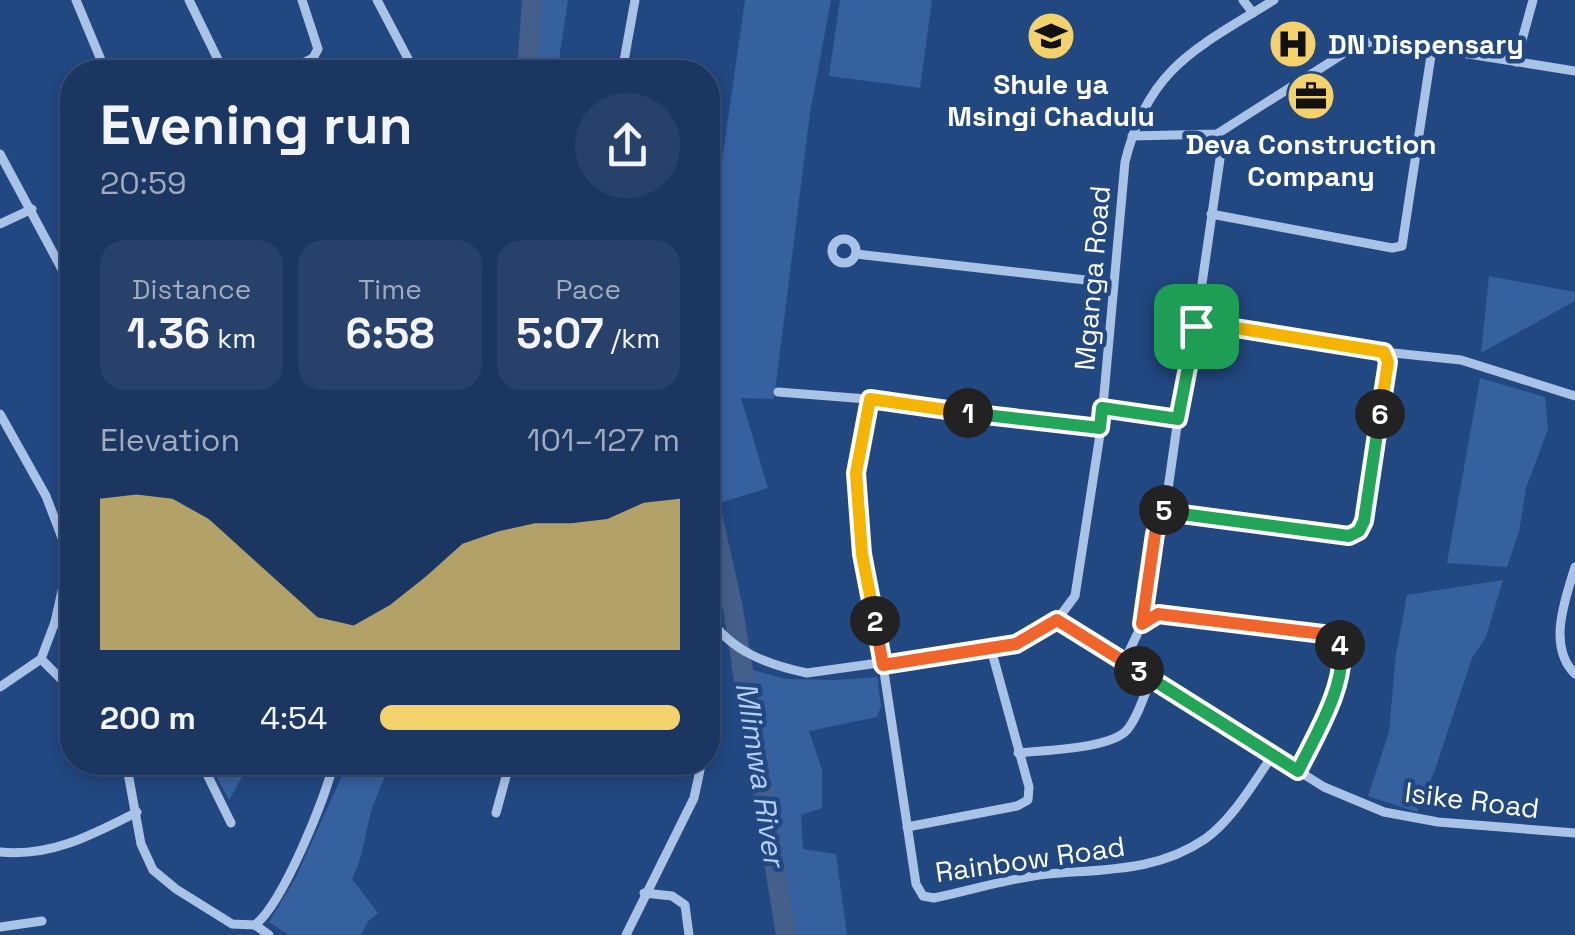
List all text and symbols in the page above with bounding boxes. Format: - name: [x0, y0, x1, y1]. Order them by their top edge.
- school or university icon: Shule ya Msingi Chadulu: [1025, 10, 1077, 62]
- hospital icon: DN Dispensary: [1267, 18, 1319, 70]
- place label: DN Dispensary: [1328, 26, 1524, 62]
- place label: Shule ya Msingi Chadulu: [947, 66, 1155, 134]
- office icon: Deva Construction Company: [1285, 70, 1337, 122]
- text: Evening run: [100, 90, 413, 160]
- button: share: [575, 93, 680, 198]
- place label: Deva Construction Company: [1185, 126, 1437, 194]
- text: 20:59: [100, 163, 187, 203]
- street label: Mganga Road: [1066, 184, 1118, 372]
- text: Distance: [132, 271, 251, 307]
- text: Time: [358, 271, 422, 307]
- text: Pace: [556, 271, 621, 307]
- pin: [1154, 284, 1239, 369]
- icon: arrive: [1169, 299, 1224, 354]
- text: 1.36: [127, 307, 210, 360]
- text: 6:58: [346, 307, 434, 360]
- text: 5:07: [516, 307, 604, 360]
- text: km: [210, 320, 256, 356]
- text: /km: [604, 320, 660, 356]
- pin: 1: [943, 388, 993, 438]
- pin: 6: [1355, 389, 1405, 439]
- text: 1: [962, 395, 974, 431]
- text: 6: [1371, 396, 1389, 432]
- text: Elevation: [100, 420, 240, 460]
- text: 101–127 m: [527, 420, 680, 460]
- pin: 5: [1139, 485, 1189, 535]
- text: 5: [1156, 492, 1172, 528]
- pin: 2: [850, 596, 900, 646]
- text: 2: [867, 603, 883, 639]
- pin: 4: [1315, 620, 1365, 670]
- text: 4: [1331, 627, 1349, 663]
- pin: 3: [1114, 646, 1164, 696]
- text: 3: [1130, 653, 1148, 689]
- water label: Mlimwa River: [727, 679, 795, 871]
- text: 200 m: [100, 698, 196, 738]
- text: 4:54: [260, 698, 327, 738]
- street label: Isike Road: [1403, 774, 1541, 826]
- street label: Rainbow Road: [933, 828, 1127, 890]

